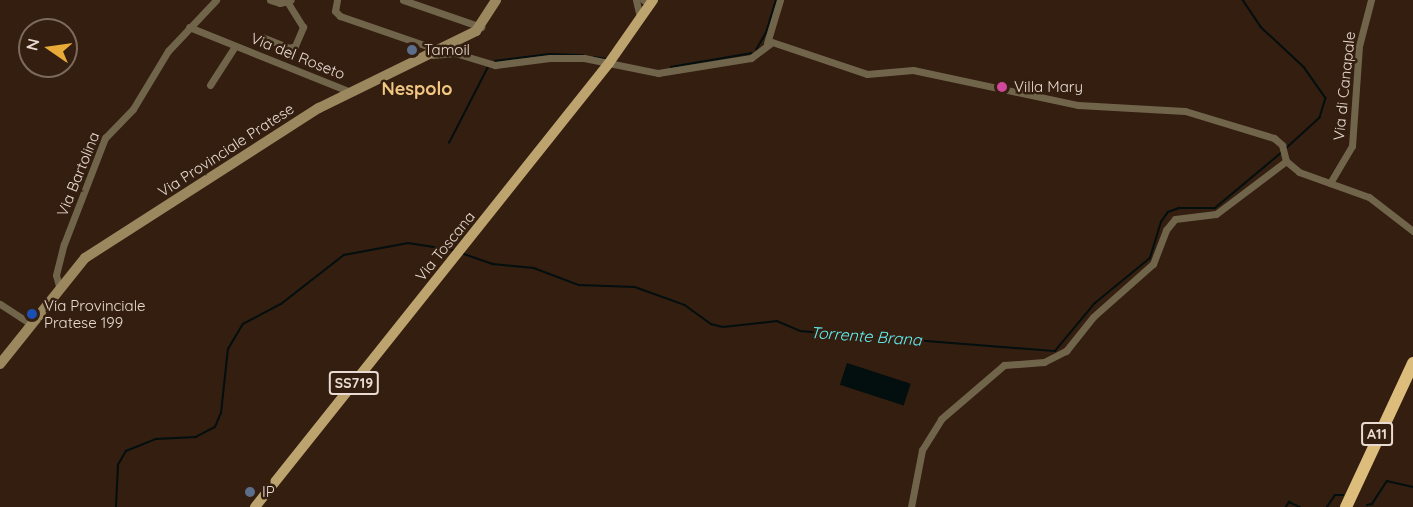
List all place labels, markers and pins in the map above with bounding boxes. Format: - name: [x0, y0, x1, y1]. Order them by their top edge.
- place label: Tamoil: [424, 41, 470, 59]
- marker: Tamoil: [405, 43, 419, 57]
- place label: Villa Mary: [1014, 78, 1083, 96]
- marker: Villa Mary: [995, 80, 1009, 94]
- place label: Via Provinciale Pratese 199: [44, 296, 145, 331]
- marker: Via Provinciale Pratese 199: [25, 307, 39, 321]
- place label: IP: [262, 483, 275, 501]
- marker: IP: [243, 485, 257, 499]

